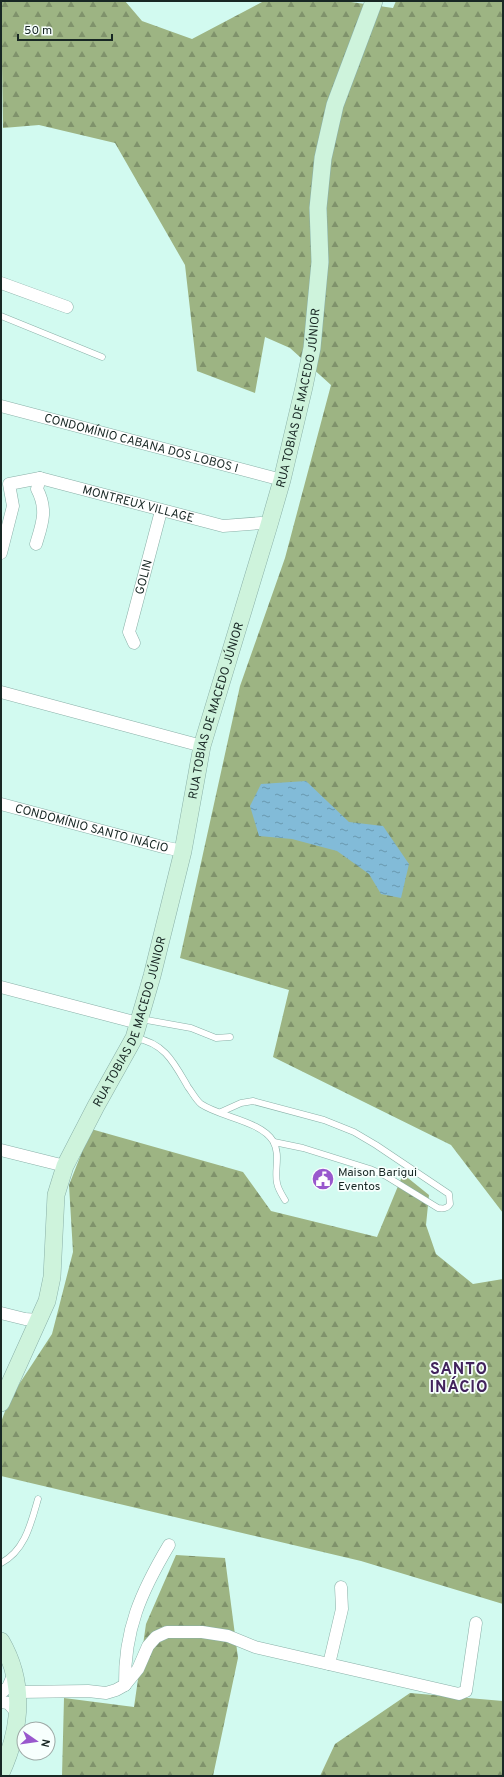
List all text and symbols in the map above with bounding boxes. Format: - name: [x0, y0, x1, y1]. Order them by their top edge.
- scale bar: [18, 16, 112, 42]
- text: 50 m: [24, 23, 52, 39]
- street label: RUA TOBIAS DE MACEDO JÚNIOR: [273, 308, 325, 490]
- street label: CONDOMÍNIO CABANA DOS LOBOS I: [42, 411, 240, 477]
- street label: MONTREUX VILLAGE: [81, 482, 195, 527]
- street label: GOLIN: [132, 558, 157, 596]
- street label: RUA TOBIAS DE MACEDO JÚNIOR: [186, 620, 248, 801]
- street label: CONDOMÍNIO SANTO INÁCIO: [13, 801, 170, 857]
- street label: RUA TOBIAS DE MACEDO JÚNIOR: [90, 935, 171, 1110]
- place label: Maison Barigui Eventos: [338, 1165, 417, 1195]
- public building icon: Maison Barigui Eventos: [310, 1166, 336, 1192]
- district label: SANTO INÁCIO: [429, 1360, 489, 1398]
- north arrow: [16, 1721, 56, 1761]
- text: N: [37, 1738, 52, 1748]

